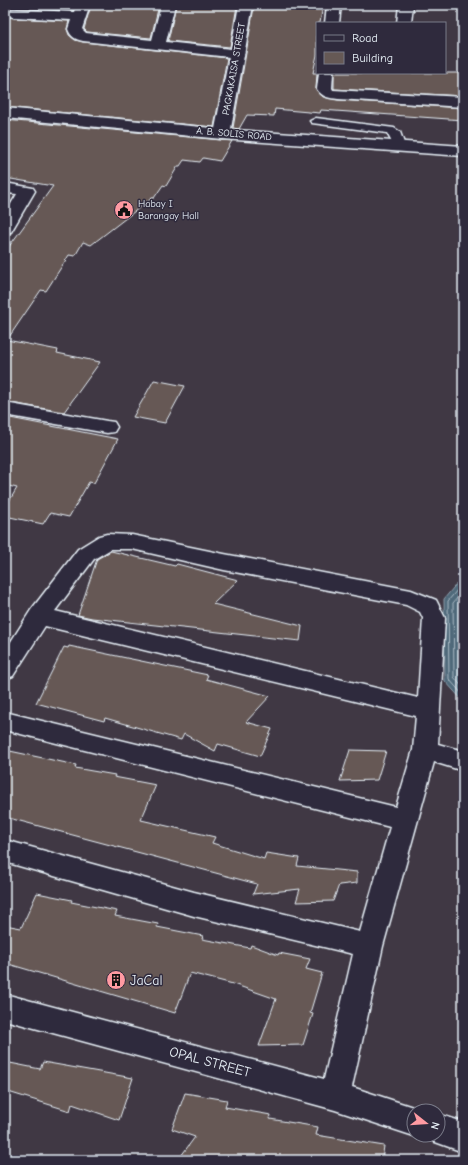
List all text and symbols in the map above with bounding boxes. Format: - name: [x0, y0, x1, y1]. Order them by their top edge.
- street label: PAGKAKAISA STREET: [220, 21, 248, 116]
- legend: [316, 22, 446, 74]
- text: Road: [352, 31, 378, 45]
- text: Building: [352, 51, 393, 65]
- street label: A. B. SOLIS ROAD: [196, 125, 272, 143]
- place label: Habay I Barangay Hall: [138, 198, 199, 222]
- public building icon: Habay I Barangay Hall: [113, 199, 135, 221]
- building icon: JaCal: [105, 969, 127, 991]
- place label: JaCal: [130, 972, 163, 989]
- street label: OPAL STREET: [167, 1043, 253, 1081]
- north arrow: [406, 1103, 446, 1143]
- text: N: [428, 1120, 442, 1131]

